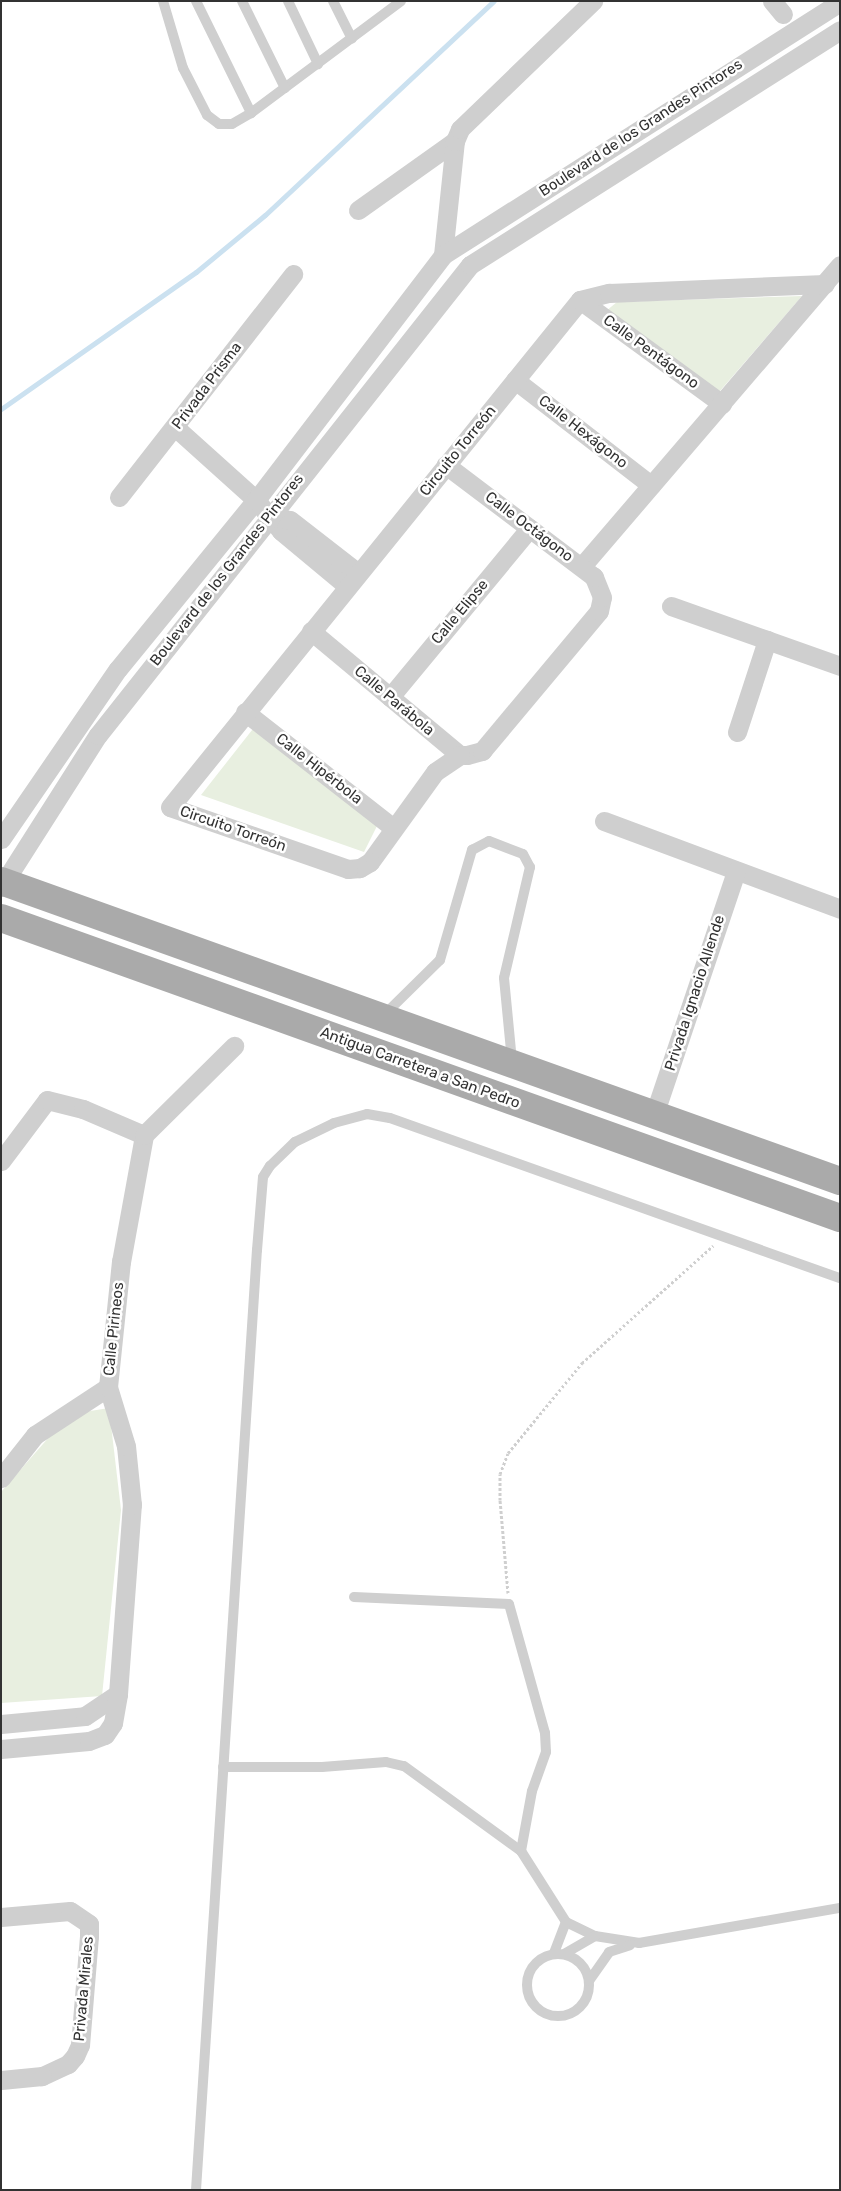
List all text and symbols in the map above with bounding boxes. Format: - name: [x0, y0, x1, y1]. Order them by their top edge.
- street label: Boulevard de los Grandes Pintores: [536, 55, 746, 201]
- street label: Calle Pentágono: [600, 311, 702, 393]
- street label: Privada Prisma: [168, 339, 246, 433]
- street label: Calle Hexágono: [535, 392, 631, 472]
- street label: Circuito Torreón: [416, 402, 500, 500]
- street label: Boulevard de los Grandes Pintores: [146, 470, 308, 670]
- street label: Calle Octágono: [481, 488, 577, 566]
- street label: Calle Elipse: [428, 576, 492, 648]
- street label: Calle Parábola: [350, 662, 438, 740]
- street label: Calle Hipérbola: [272, 730, 366, 808]
- street label: Circuito Torreón: [177, 802, 289, 856]
- street label: Privada Ignacio Allende: [661, 913, 729, 1073]
- street label: Antigua Carretera a San Pedro: [318, 1023, 522, 1113]
- street label: Calle Pirineos: [100, 1281, 128, 1377]
- street label: Privada Mirales: [70, 1936, 98, 2042]

